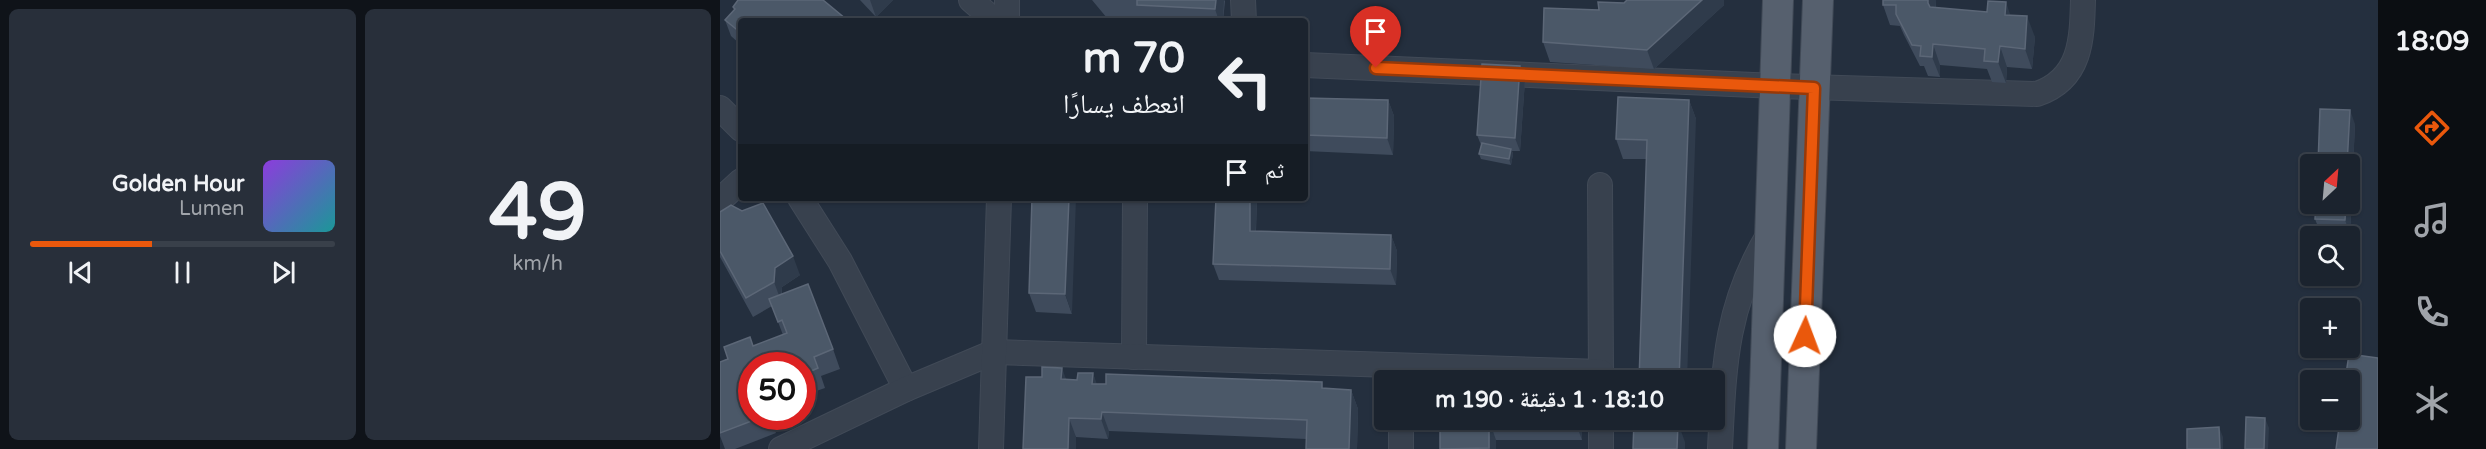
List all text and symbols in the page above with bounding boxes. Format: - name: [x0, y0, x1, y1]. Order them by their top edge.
- pin: [1350, 6, 1401, 68]
- icon: arrive: [1359, 15, 1392, 48]
- text: 18:09: [2395, 25, 2469, 58]
- text: 70 m: [1083, 33, 1185, 84]
- icon: left: [1206, 42, 1284, 120]
- text: انعطف يسارًا: [1063, 88, 1185, 121]
- icon: directions: [2411, 107, 2453, 149]
- north arrow: [2300, 154, 2360, 214]
- map controls: [2300, 154, 2360, 430]
- icon: arrive: [1220, 156, 1253, 189]
- text: ثم: [1265, 158, 1284, 184]
- text: 49: [489, 166, 587, 260]
- text: Golden Hour: [112, 171, 245, 197]
- text: Lumen: [179, 197, 245, 221]
- icon: music: [2411, 199, 2453, 241]
- button: search: [2300, 226, 2360, 286]
- text: km/h: [513, 252, 563, 276]
- icon: previous: [64, 256, 97, 289]
- icon: pause: [166, 256, 199, 289]
- icon: next: [267, 256, 300, 289]
- icon: phone: [2411, 291, 2453, 333]
- button: +: [2300, 298, 2360, 358]
- position arrow: [1773, 304, 1837, 368]
- speed limit sign: 50: [738, 352, 816, 430]
- button: −: [2300, 370, 2360, 430]
- icon: climate: [2411, 382, 2453, 424]
- text: 18:10 · 1 دقيقة · 190 m: [1435, 387, 1664, 413]

